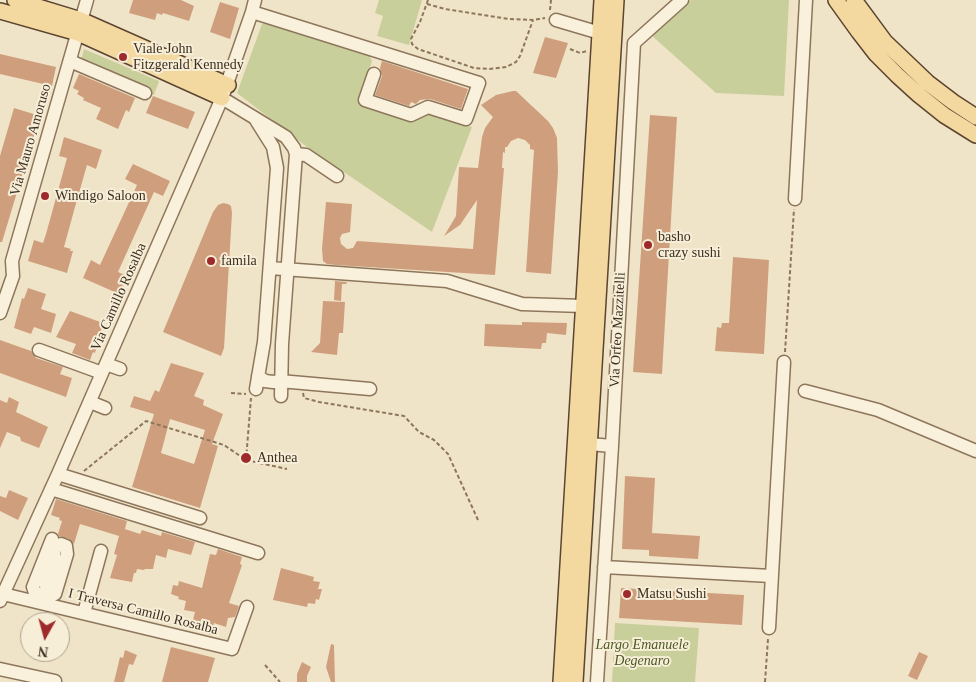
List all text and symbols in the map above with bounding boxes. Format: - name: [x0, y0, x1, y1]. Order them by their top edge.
- place label: Viale John Fitzgerald Kennedy: [133, 41, 244, 74]
- marker: Viale John Fitzgerald Kennedy: [117, 51, 129, 63]
- street label: Via Mauro Amoruso: [7, 82, 55, 198]
- place label: Windigo Saloon: [55, 188, 146, 204]
- marker: Windigo Saloon: [39, 190, 51, 202]
- place label: basho crazy sushi: [658, 229, 721, 262]
- marker: basho crazy sushi: [642, 239, 654, 251]
- street label: Via Camillo Rosalba: [88, 240, 150, 354]
- place label: famila: [221, 253, 257, 269]
- marker: famila: [205, 255, 217, 267]
- street label: Via Orfeo Mazzitelli: [607, 272, 629, 388]
- place label: Anthea: [257, 450, 297, 466]
- marker: Anthea: [239, 451, 253, 465]
- street label: I Traversa Camillo Rosalba: [66, 585, 220, 639]
- place label: Matsu Sushi: [637, 586, 707, 602]
- marker: Matsu Sushi: [621, 588, 633, 600]
- north arrow: [20, 612, 70, 662]
- park label: Largo Emanuele Degenaro: [595, 637, 689, 670]
- text: N: [37, 643, 49, 659]

